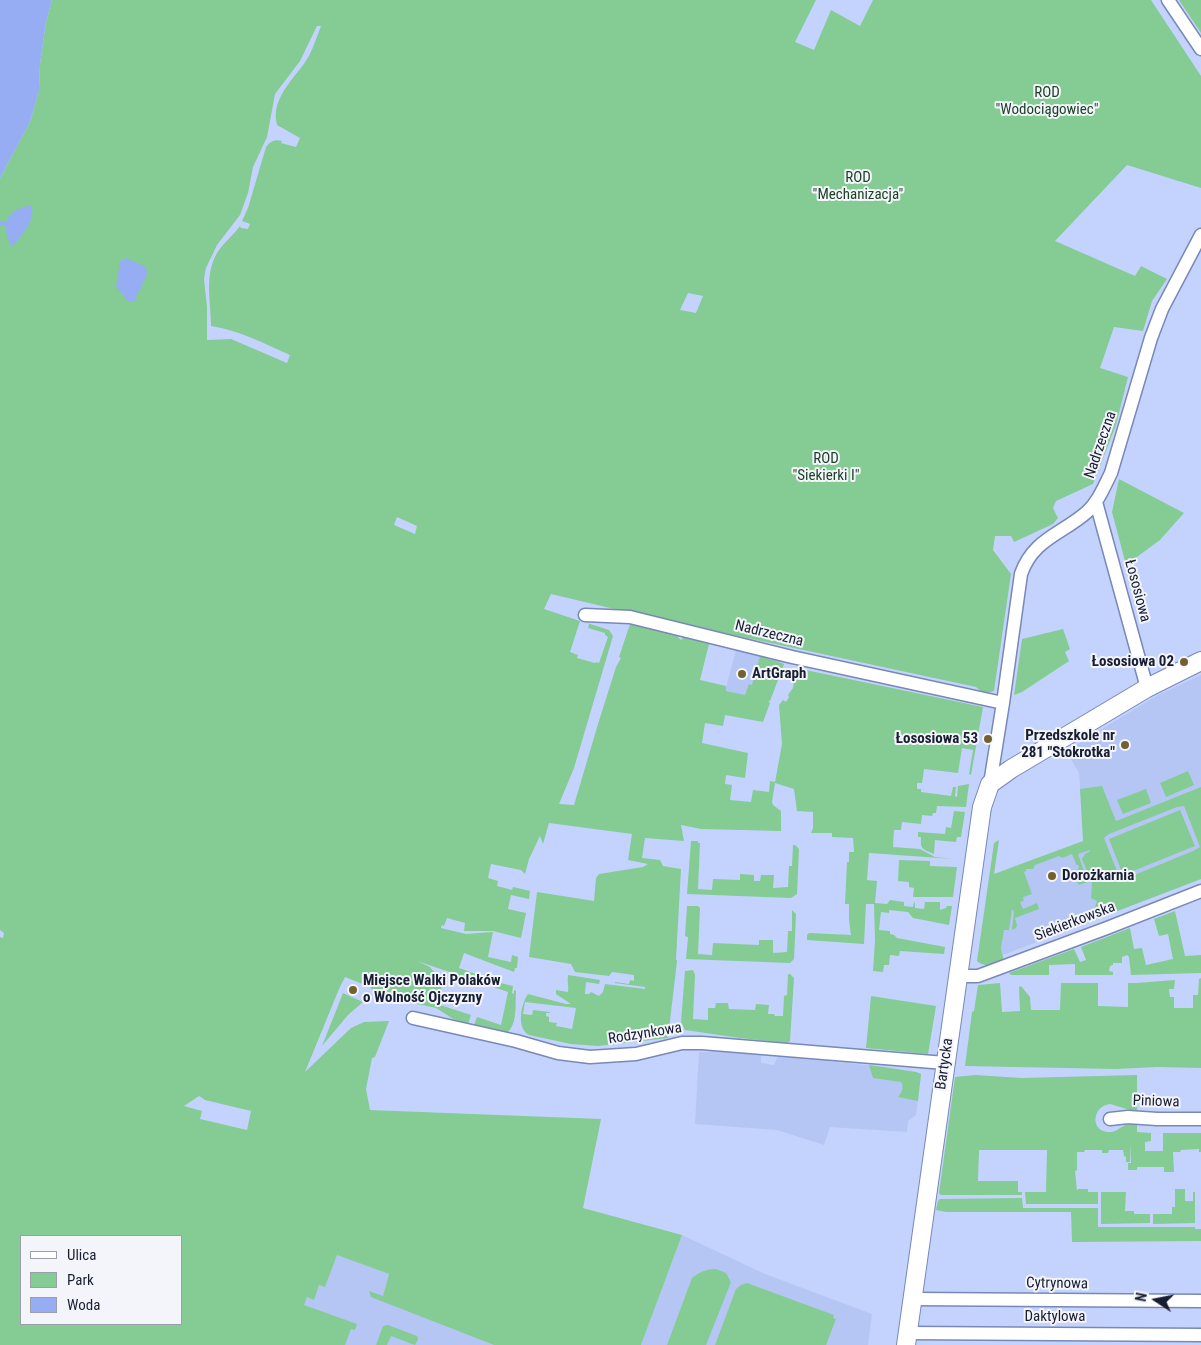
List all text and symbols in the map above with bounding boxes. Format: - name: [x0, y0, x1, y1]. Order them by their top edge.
- park label: ROD "Wodociągowiec": [996, 84, 1098, 119]
- park label: ROD "Mechanizacja": [813, 169, 903, 204]
- street label: Nadrzeczna: [1081, 409, 1121, 481]
- park label: ROD "Siekierki I": [792, 450, 860, 485]
- street label: Łososiowa: [1120, 558, 1154, 624]
- street label: Nadrzeczna: [733, 617, 805, 651]
- place label: Łososiowa 02: [1092, 653, 1174, 671]
- marker: Łososiowa 02: [1178, 656, 1190, 668]
- place label: ArtGraph: [752, 665, 806, 683]
- marker: ArtGraph: [736, 668, 748, 680]
- place label: Przedszkole nr 281 "Stokrotka": [1021, 727, 1115, 762]
- place label: Łososiowa 53: [896, 730, 978, 748]
- marker: Łososiowa 53: [982, 733, 994, 745]
- marker: Przedszkole nr 281 "Stokrotka": [1119, 739, 1131, 751]
- place label: Dorożkarnia: [1062, 867, 1134, 885]
- marker: Dorożkarnia: [1046, 870, 1058, 882]
- street label: Siekierkowska: [1032, 898, 1118, 946]
- place label: Miejsce Walki Polaków o Wolność Ojczyzny: [363, 972, 500, 1007]
- marker: Miejsce Walki Polaków o Wolność Ojczyzny: [347, 984, 359, 996]
- street label: Rodzynkowa: [607, 1019, 683, 1049]
- street label: Bartycka: [932, 1037, 958, 1091]
- street label: Piniowa: [1132, 1092, 1180, 1112]
- legend: [20, 1235, 182, 1325]
- text: Ulica: [67, 1246, 96, 1264]
- text: Park: [67, 1271, 94, 1289]
- street label: Cytrynowa: [1026, 1274, 1088, 1294]
- north arrow: [1131, 1275, 1181, 1325]
- text: N: [1133, 1291, 1150, 1303]
- text: Woda: [67, 1296, 100, 1314]
- street label: Daktylowa: [1024, 1308, 1086, 1326]

